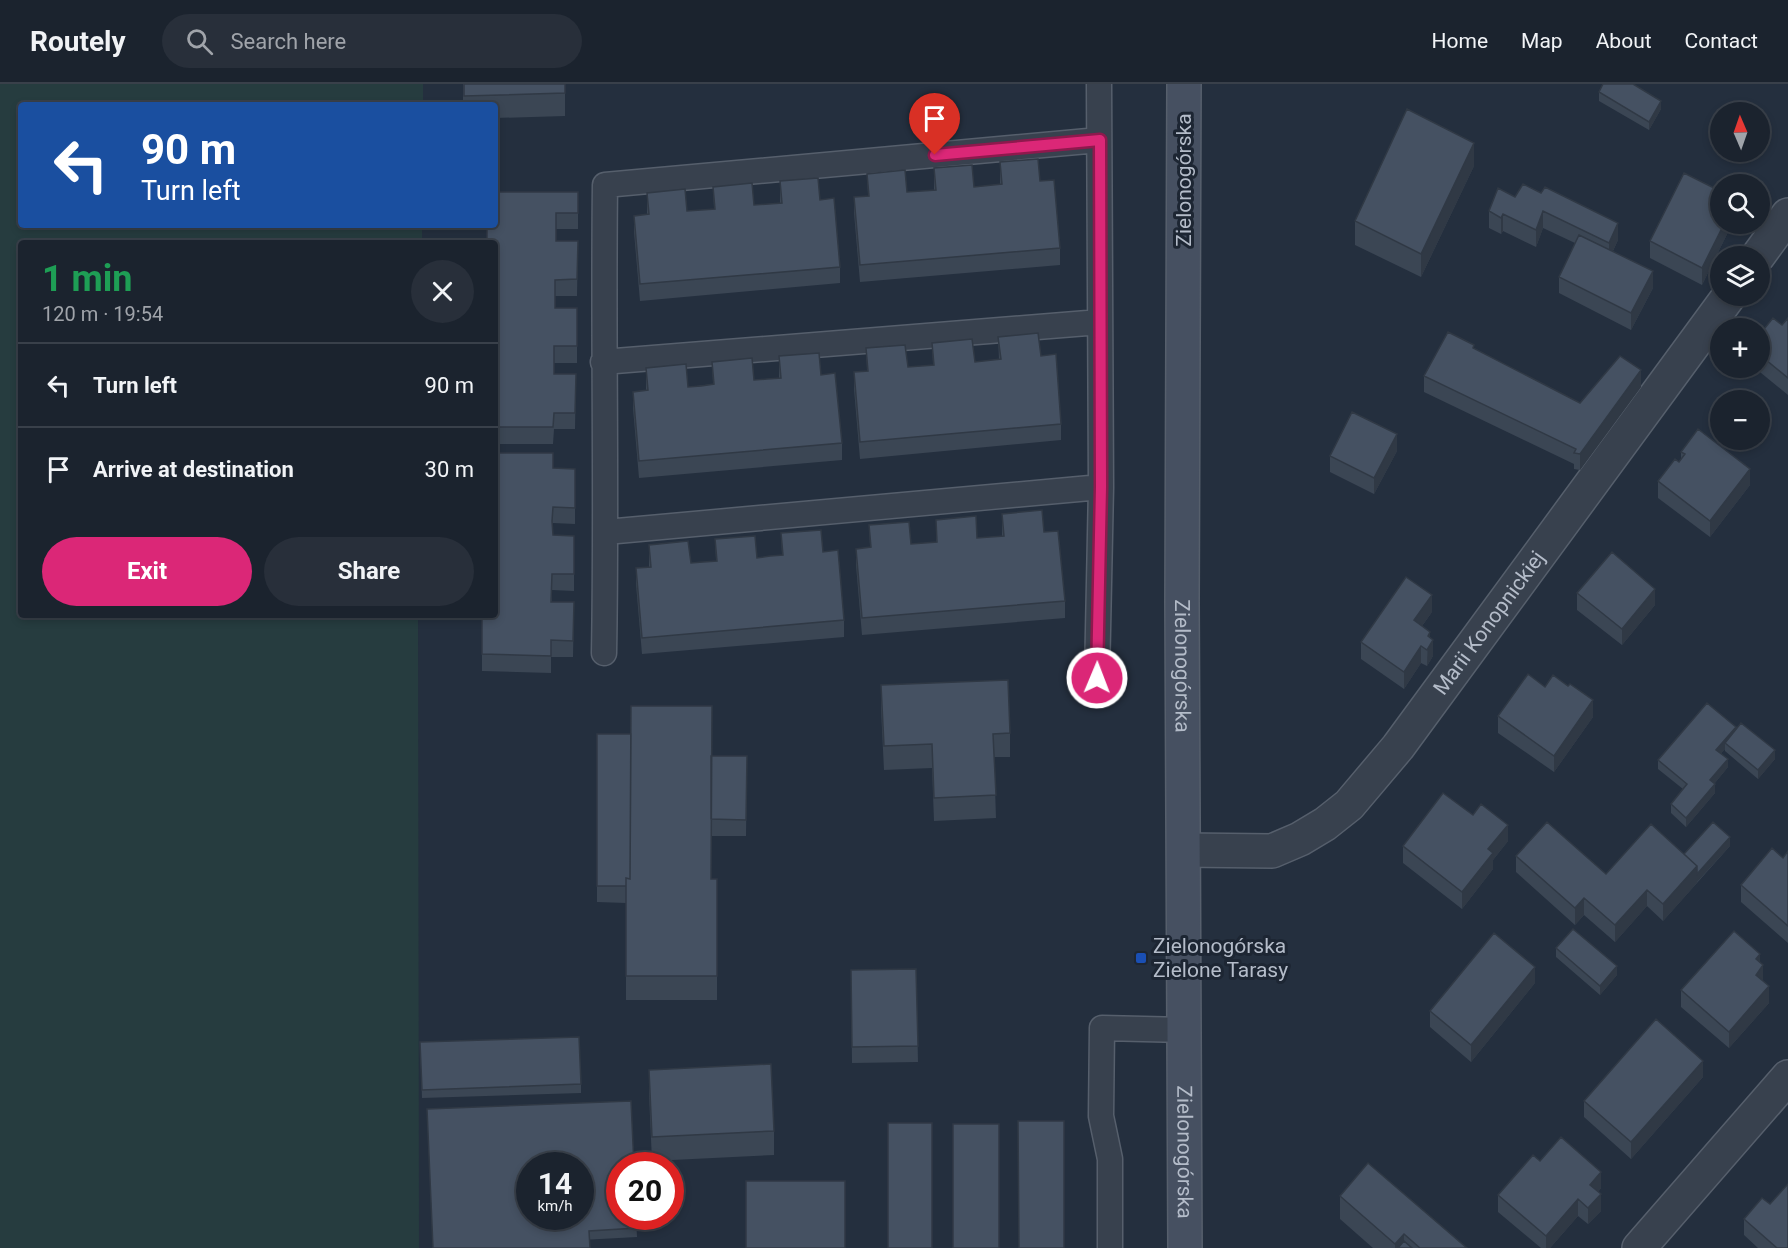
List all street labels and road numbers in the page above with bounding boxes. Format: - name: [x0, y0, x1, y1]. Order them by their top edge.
- street label: Zielonogórska: [1172, 113, 1196, 247]
- street label: Marii Konopnickiej: [1428, 546, 1550, 700]
- street label: Zielonogórska: [1170, 599, 1195, 733]
- street label: Zielonogórska: [1172, 1085, 1197, 1219]

